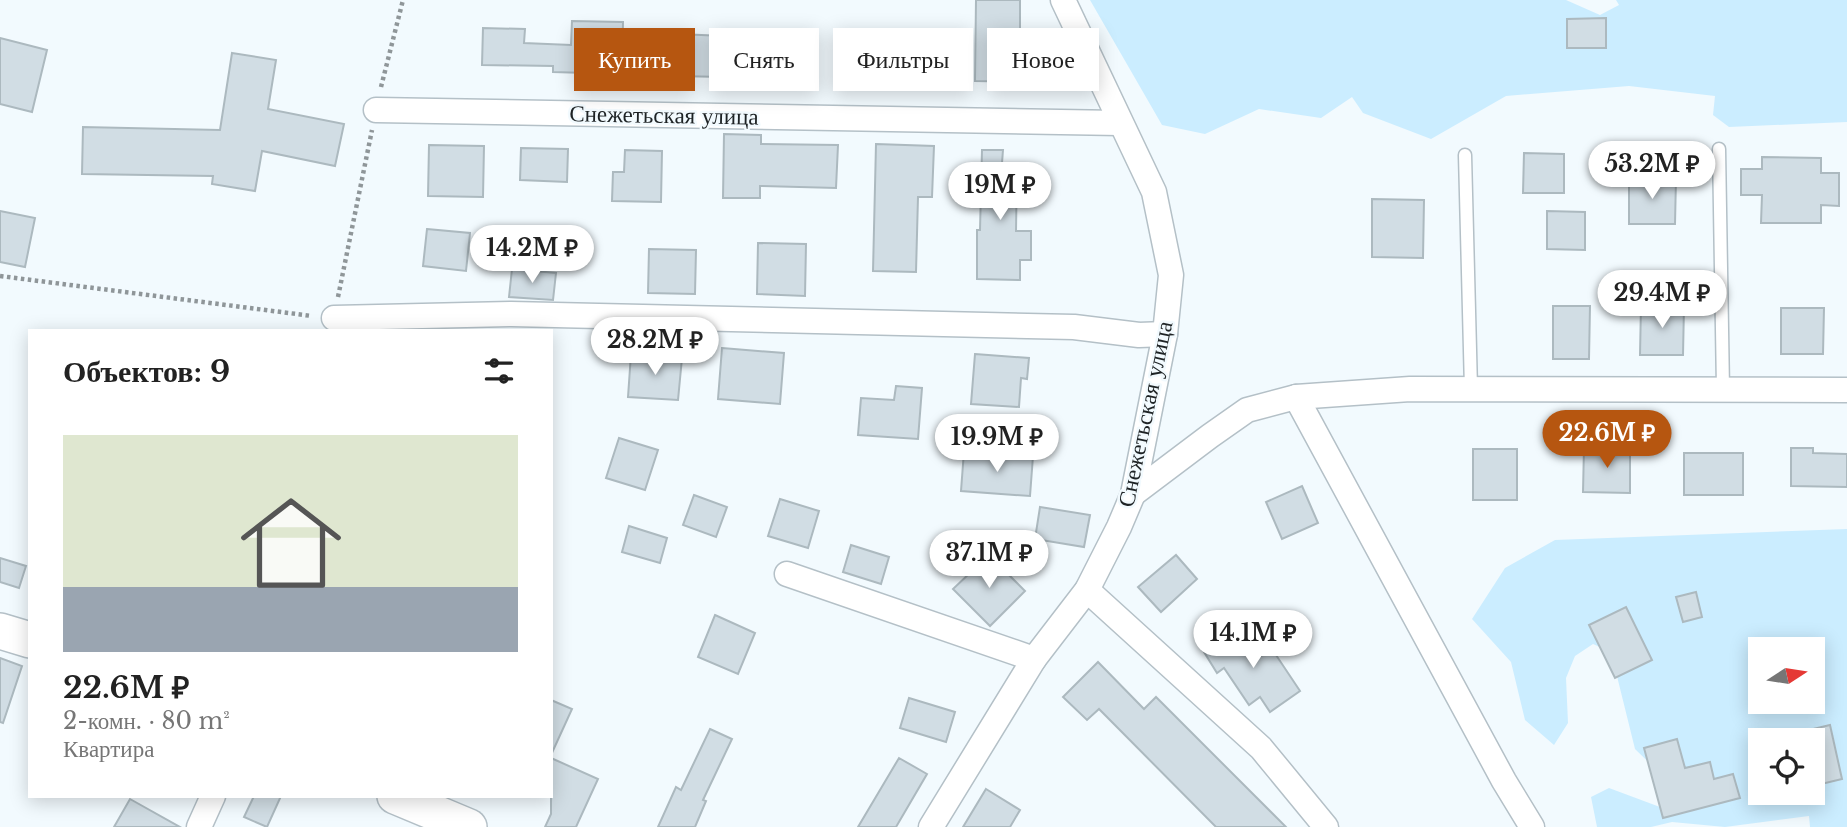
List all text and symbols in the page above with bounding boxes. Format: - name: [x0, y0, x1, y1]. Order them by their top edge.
- chip: Купить: [574, 28, 695, 91]
- chip: Снять: [709, 28, 819, 91]
- chip: Фильтры: [833, 28, 973, 91]
- chip: Новое: [987, 28, 1099, 91]
- street label: Снежетьская улица: [569, 99, 759, 131]
- pin: 53.2M ₽: [1587, 142, 1717, 201]
- text: 53.2M ₽: [1604, 150, 1700, 178]
- pin: 19M ₽: [951, 162, 1049, 222]
- text: 19M ₽: [964, 171, 1036, 199]
- pin: 14.2M ₽: [467, 226, 597, 285]
- text: 14.2M ₽: [486, 234, 578, 262]
- pin: 29.4M ₽: [1597, 270, 1727, 330]
- text: 29.4M ₽: [1614, 279, 1710, 307]
- pin: 28.2M ₽: [590, 318, 720, 377]
- street label: Снежетьская улица: [1112, 318, 1178, 510]
- text: 28.2M ₽: [607, 326, 703, 354]
- icon: filters: [480, 352, 518, 390]
- text: Объектов: 9: [63, 353, 230, 390]
- pin: 22.6M ₽: [1542, 410, 1672, 470]
- pin: 19.9M ₽: [932, 414, 1062, 474]
- text: 22.6M ₽: [1559, 419, 1655, 447]
- text: 19.9M ₽: [951, 423, 1043, 451]
- icon: home: [228, 480, 354, 606]
- pin: 37.1M ₽: [924, 530, 1054, 590]
- text: 37.1M ₽: [945, 539, 1033, 567]
- pin: 14.1M ₽: [1188, 610, 1318, 670]
- text: 14.1M ₽: [1209, 619, 1297, 647]
- north arrow: [1748, 637, 1825, 714]
- map controls: [1748, 637, 1825, 805]
- text: 22.6M ₽: [63, 669, 189, 706]
- text: 2-комн. · 80 m²: [63, 707, 230, 735]
- button: locate: [1748, 728, 1825, 805]
- text: Квартира: [63, 735, 154, 763]

